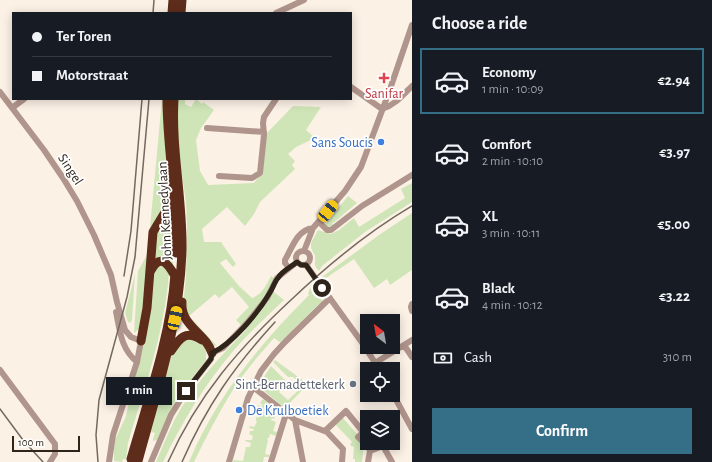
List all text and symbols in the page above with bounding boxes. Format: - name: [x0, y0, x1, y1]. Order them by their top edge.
- text: Choose a ride: [432, 15, 527, 33]
- text: Ter Toren: [56, 29, 111, 44]
- icon: car: [434, 63, 470, 99]
- text: Economy: [482, 65, 536, 80]
- text: Motorstraat: [56, 68, 128, 83]
- marker: Sanifar: [379, 73, 389, 83]
- text: €2.94: [658, 73, 690, 88]
- text: 1 min · 10:09: [482, 83, 543, 96]
- place label: Sanifar: [365, 87, 404, 101]
- icon: car: [434, 135, 470, 171]
- place label: Sans Soucis: [311, 136, 373, 150]
- marker: Sans Soucis: [376, 137, 386, 147]
- text: Comfort: [482, 137, 531, 152]
- text: €3.97: [659, 145, 690, 160]
- street label: Singel: [55, 151, 85, 188]
- text: 2 min · 10:10: [482, 155, 543, 168]
- street label: John Kennedylaan: [155, 161, 175, 261]
- car: [316, 198, 340, 224]
- icon: car: [434, 207, 470, 243]
- text: XL: [482, 209, 498, 224]
- text: €5.00: [657, 217, 690, 232]
- text: 3 min · 10:11: [482, 227, 540, 240]
- route start: [313, 279, 331, 297]
- icon: car: [434, 279, 470, 315]
- text: Black: [482, 281, 515, 296]
- text: €3.22: [659, 289, 690, 304]
- text: 4 min · 10:12: [482, 299, 543, 312]
- car: [167, 305, 183, 331]
- north arrow: [360, 314, 400, 354]
- map controls: [360, 314, 400, 450]
- icon: cash: [432, 347, 454, 369]
- text: Cash: [464, 350, 492, 365]
- text: 310 m: [663, 351, 692, 364]
- button: locate: [360, 362, 400, 402]
- callout: 1 min: [106, 377, 172, 405]
- place label: Sint-Bernadettekerk: [235, 378, 346, 392]
- marker: Sint-Bernadettekerk: [348, 379, 358, 389]
- route end: [177, 382, 195, 400]
- text: 1 min: [125, 384, 153, 397]
- place label: De Krulboetiek: [247, 404, 329, 418]
- marker: De Krulboetiek: [234, 405, 244, 415]
- button: Confirm: [432, 408, 692, 454]
- button: layers: [360, 410, 400, 450]
- scale bar: [12, 434, 80, 453]
- text: 100 m: [18, 437, 44, 448]

